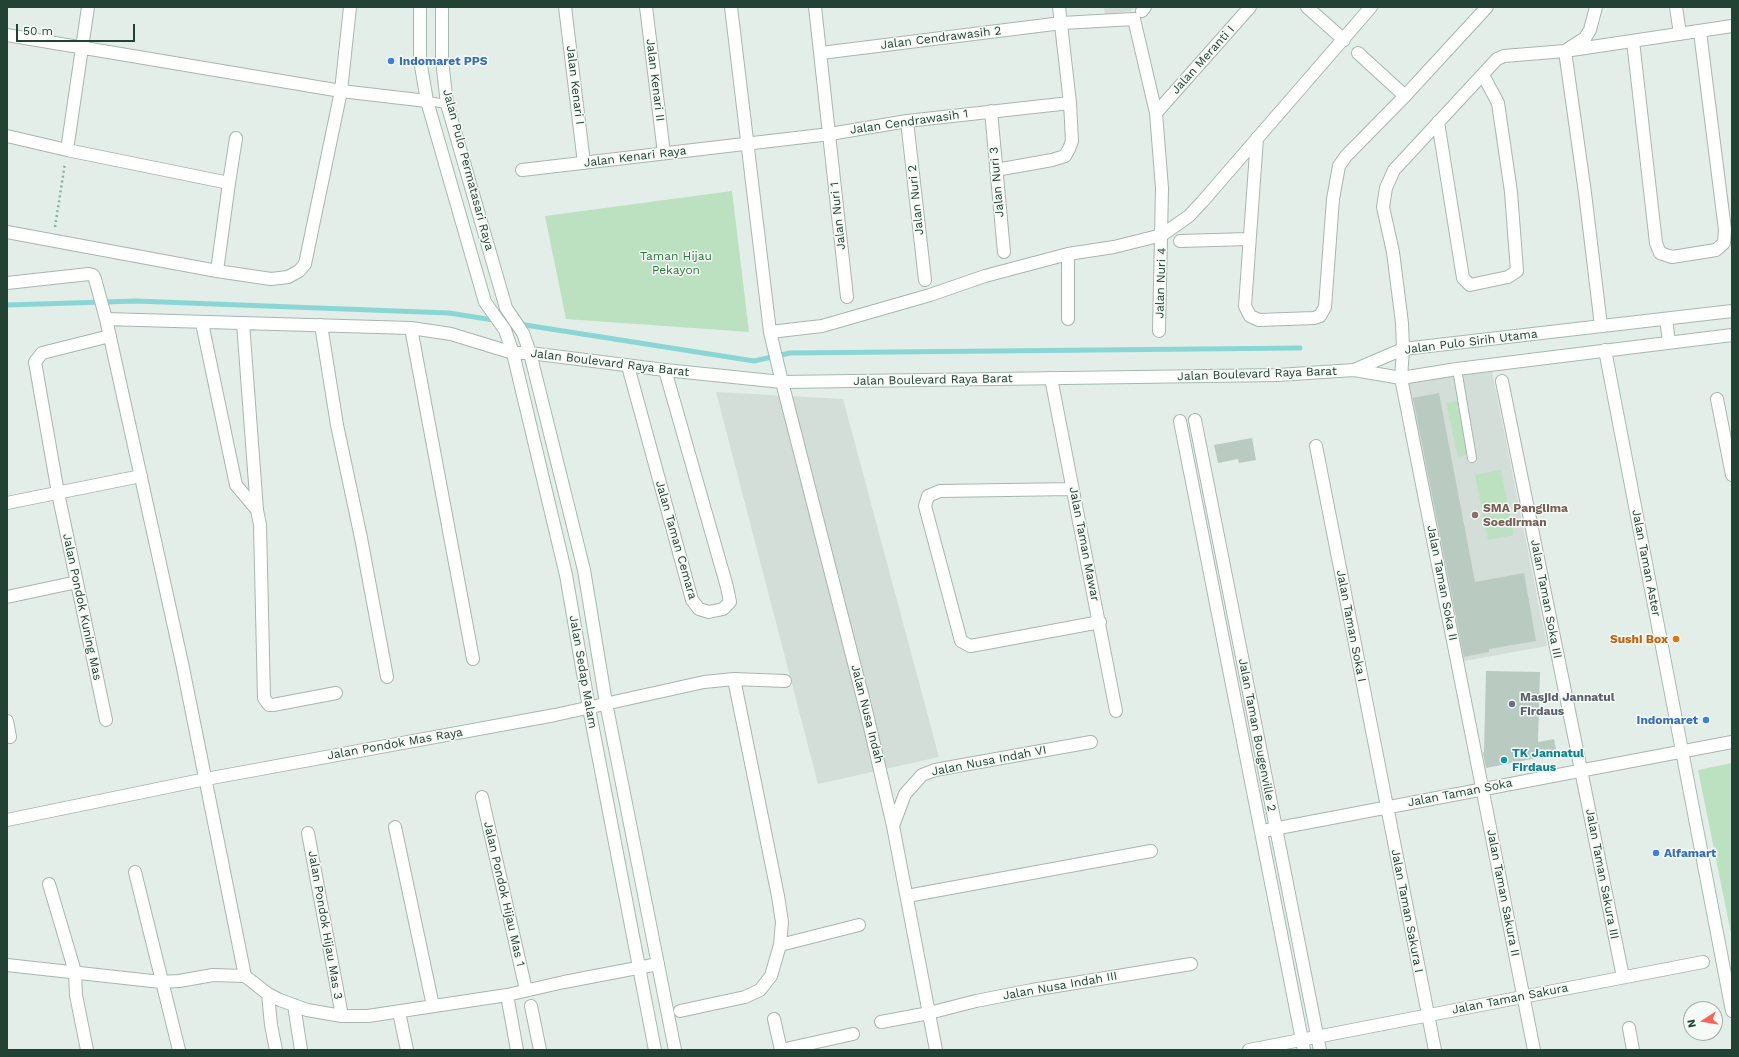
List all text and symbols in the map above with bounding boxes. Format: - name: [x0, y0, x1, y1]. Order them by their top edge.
- scale bar: [18, 16, 137, 42]
- street label: Jalan Cendrawasih 2: [880, 23, 1002, 53]
- street label: Jalan Meranti I: [1168, 23, 1238, 97]
- text: 50 m: [23, 24, 53, 38]
- street label: Jalan Kenari II: [643, 38, 667, 122]
- street label: Jalan Kenari I: [563, 45, 587, 125]
- place label: Indomaret PPS: [399, 54, 488, 68]
- marker: Indomaret PPS: [386, 56, 396, 66]
- street label: Jalan Pulo Permatasari Raya: [440, 88, 496, 252]
- street label: Jalan Cendrawasih 1: [849, 107, 969, 137]
- street label: Jalan Kenari Raya: [583, 144, 687, 170]
- street label: Jalan Nuri 3: [987, 146, 1007, 218]
- street label: Jalan Nuri 2: [905, 164, 927, 236]
- street label: Jalan Nuri 1: [827, 181, 849, 251]
- street label: Jalan Nuri 4: [1153, 247, 1169, 319]
- park label: Taman Hijau Pekayon: [640, 249, 712, 277]
- street label: Jalan Pulo Sirih Utama: [1404, 327, 1538, 357]
- street label: Jalan Boulevard Raya Barat: [530, 346, 690, 380]
- street label: Jalan Boulevard Raya Barat: [1177, 364, 1337, 384]
- street label: Jalan Boulevard Raya Barat: [853, 371, 1013, 389]
- street label: Jalan Taman Cemara: [652, 479, 700, 601]
- street label: Jalan Taman Mawar: [1066, 486, 1102, 602]
- place label: SMA Panglima Soedirman: [1483, 501, 1568, 529]
- street label: Jalan Taman Aster: [1629, 508, 1663, 618]
- marker: SMA Panglima Soedirman: [1470, 510, 1480, 520]
- street label: Jalan Taman Soka II: [1424, 524, 1460, 642]
- street label: Jalan Pondok Kuning Mas: [59, 532, 105, 682]
- street label: Jalan Taman Soka III: [1527, 538, 1565, 660]
- street label: Jalan Taman Soka I: [1333, 569, 1369, 683]
- street label: Jalan Sedap Malam: [566, 614, 600, 730]
- place label: Sushi Box: [1610, 632, 1668, 646]
- marker: Sushi Box: [1671, 634, 1681, 644]
- street label: Jalan Taman Bougenville 2: [1235, 657, 1279, 813]
- street label: Jalan Nusa Indah: [848, 663, 886, 765]
- place label: Masjid Jannatul Firdaus: [1520, 690, 1615, 718]
- marker: Masjid Jannatul Firdaus: [1507, 699, 1517, 709]
- place label: Indomaret: [1637, 713, 1698, 727]
- marker: Indomaret: [1701, 715, 1711, 725]
- street label: Jalan Pondok Mas Raya: [326, 725, 464, 763]
- street label: Jalan Nusa Indah VI: [930, 743, 1048, 779]
- place label: TK Jannatul Firdaus: [1512, 746, 1584, 774]
- marker: TK Jannatul Firdaus: [1499, 755, 1509, 765]
- street label: Jalan Taman Soka: [1406, 776, 1514, 810]
- street label: Jalan Taman Sakura III: [1582, 807, 1622, 941]
- street label: Jalan Pondok Hijau Mas 1: [480, 820, 528, 968]
- street label: Jalan Taman Sakura II: [1484, 828, 1522, 958]
- place label: Alfamart: [1664, 846, 1716, 860]
- street label: Jalan Taman Sakura I: [1388, 848, 1426, 974]
- marker: Alfamart: [1651, 848, 1661, 858]
- street label: Jalan Pondok Hijau Mas 3: [305, 850, 345, 1000]
- street label: Jalan Nusa Indah III: [1002, 969, 1118, 1003]
- street label: Jalan Taman Sakura: [1451, 981, 1569, 1017]
- north arrow: [1683, 1001, 1723, 1041]
- text: N: [1685, 1018, 1699, 1029]

